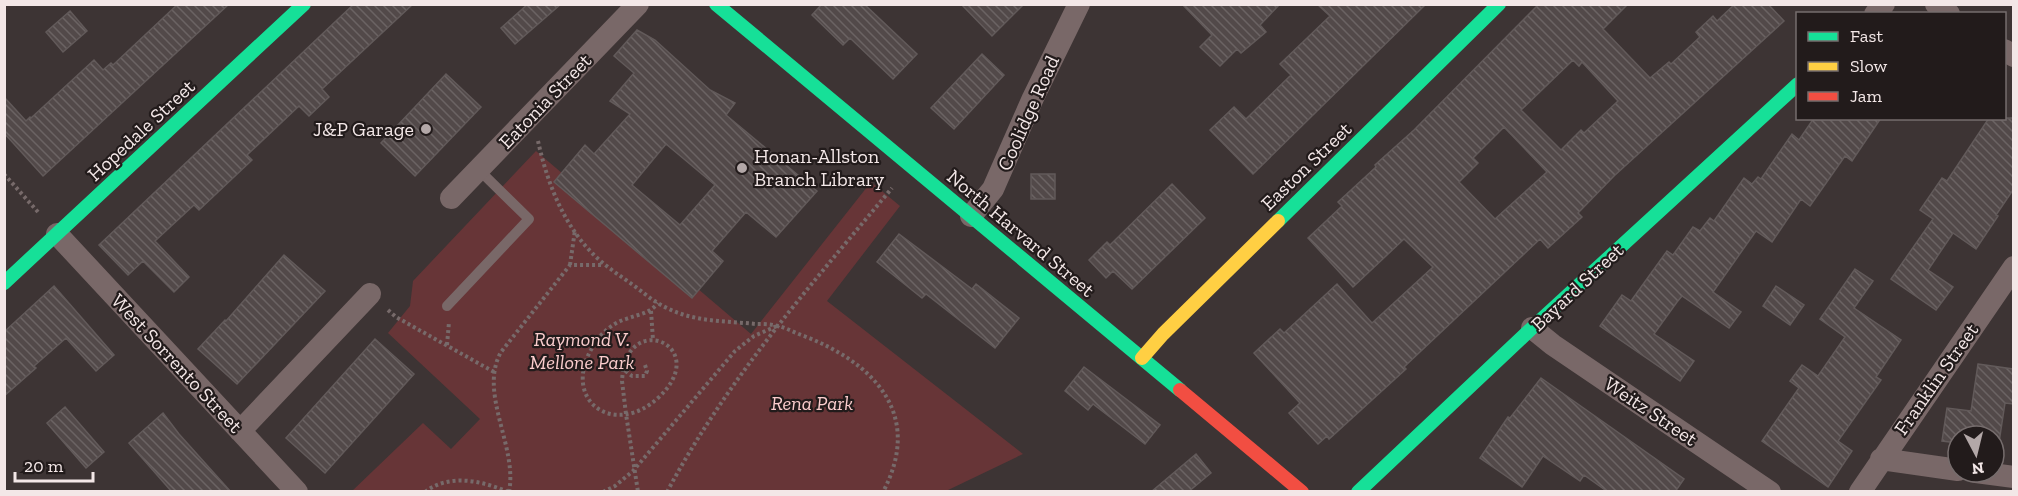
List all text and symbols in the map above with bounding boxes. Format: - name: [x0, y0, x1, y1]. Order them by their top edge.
- legend: [1796, 12, 2006, 120]
- text: Fast: [1850, 25, 1883, 47]
- street label: Eatonia Street: [494, 48, 597, 154]
- street label: Coolidge Road: [992, 52, 1064, 174]
- text: Slow: [1850, 55, 1887, 77]
- street label: Hopedale Street: [82, 74, 200, 186]
- text: Jam: [1850, 85, 1882, 107]
- street label: Easton Street: [1256, 116, 1357, 215]
- place label: J&P Garage: [313, 117, 414, 141]
- marker: J&P Garage: [419, 122, 433, 136]
- place label: Honan-Allston Branch Library: [754, 144, 885, 191]
- marker: Honan-Allston Branch Library: [735, 161, 749, 175]
- street label: North Harvard Street: [942, 164, 1100, 302]
- street label: Bayard Street: [1526, 238, 1629, 336]
- street label: West Sorrento Street: [106, 288, 248, 438]
- street label: Franklin Street: [1889, 318, 1984, 439]
- park label: Raymond V. Mellone Park: [530, 327, 635, 374]
- street label: Weitz Street: [1600, 371, 1702, 451]
- park label: Rena Park: [771, 391, 853, 415]
- north arrow: [1946, 424, 2006, 484]
- scale bar: [15, 445, 93, 483]
- text: 20 m: [24, 455, 64, 477]
- text: N: [1971, 458, 1985, 479]

